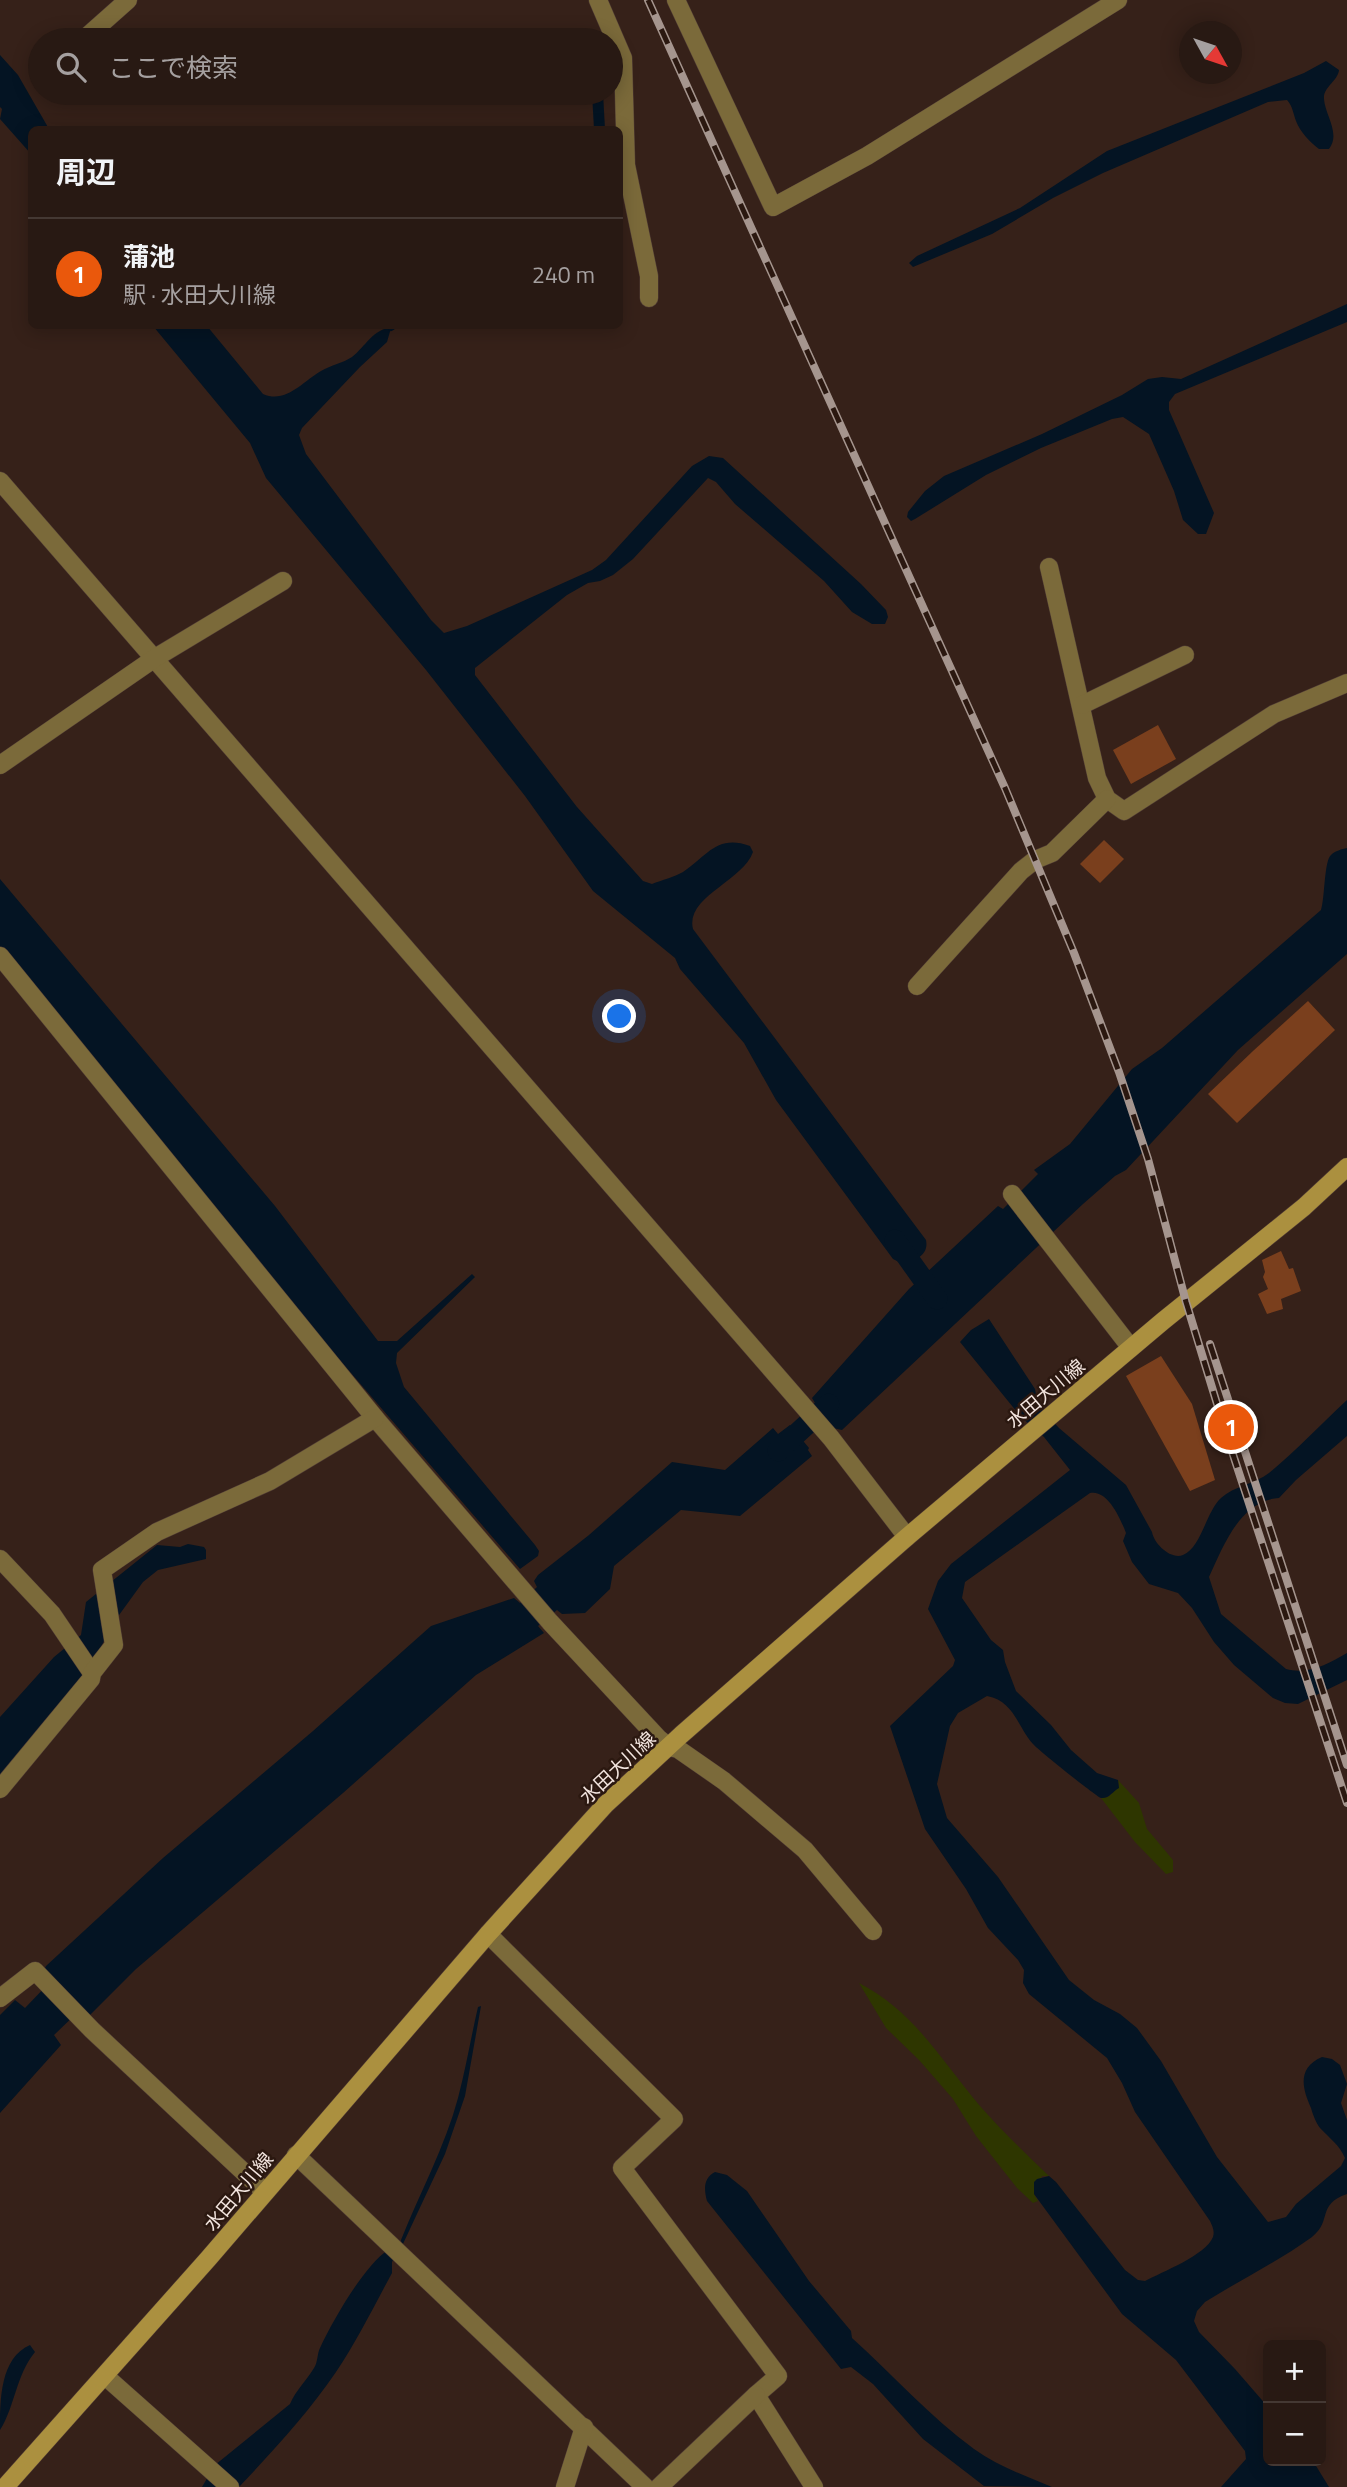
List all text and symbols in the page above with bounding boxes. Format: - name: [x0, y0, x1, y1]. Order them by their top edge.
- north arrow: [1179, 21, 1242, 84]
- search box: [28, 28, 623, 105]
- icon: search: [52, 48, 90, 86]
- text: ここで検索: [108, 48, 238, 87]
- text: 周辺: [56, 149, 116, 195]
- text: 蒲池: [123, 237, 175, 276]
- text: 1: [73, 257, 85, 292]
- text: 240 m: [532, 257, 595, 292]
- text: 駅 · 水田大川線: [123, 277, 276, 312]
- your location: [602, 999, 636, 1033]
- street label: 水田大川線: [999, 1351, 1091, 1435]
- pin: 1: [1208, 1401, 1254, 1453]
- street label: 水田大川線: [572, 1724, 662, 1810]
- street label: 水田大川線: [196, 2145, 280, 2237]
- map controls: [1263, 2340, 1326, 2466]
- button: +: [1263, 2340, 1326, 2403]
- button: −: [1263, 2403, 1326, 2466]

